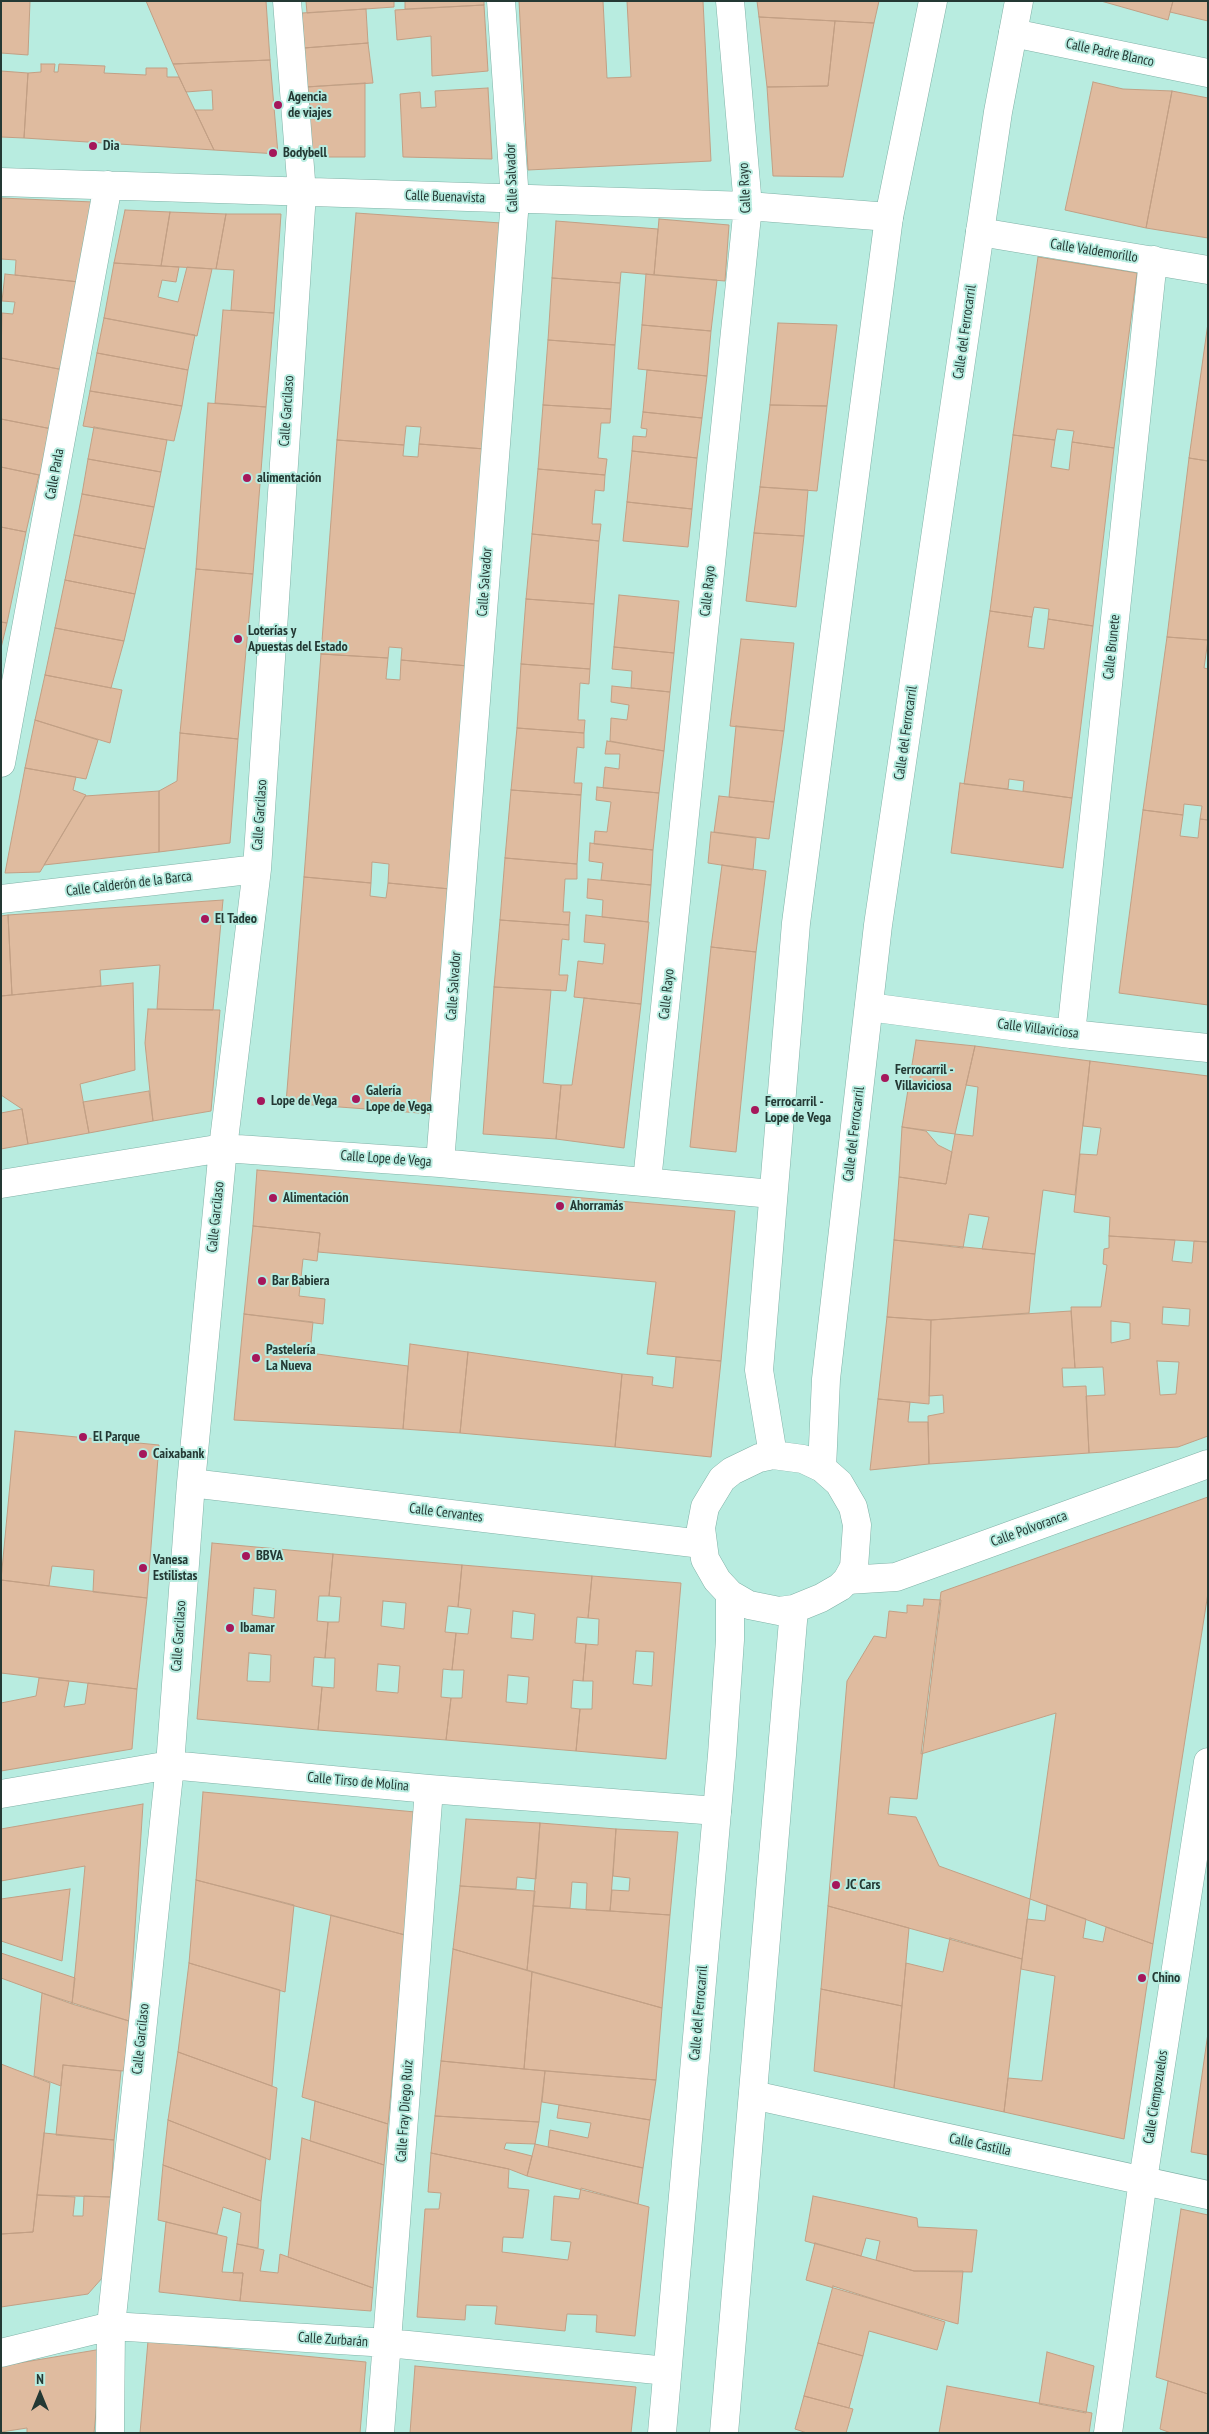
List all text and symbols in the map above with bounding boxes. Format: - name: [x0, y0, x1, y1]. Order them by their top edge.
- street label: Calle Padre Blanco: [1064, 35, 1156, 71]
- place label: Agencia de viajes: [288, 89, 332, 121]
- marker: Agencia de viajes: [272, 99, 284, 111]
- place label: Dia: [103, 138, 119, 154]
- marker: Dia: [87, 140, 99, 152]
- street label: Calle Salvador: [502, 143, 522, 213]
- place label: Bodybell: [283, 145, 327, 161]
- marker: Bodybell: [267, 147, 279, 159]
- street label: Calle Rayo: [735, 162, 755, 214]
- street label: Calle Buenavista: [405, 187, 485, 207]
- street label: Calle Valdemorillo: [1049, 236, 1139, 266]
- street label: Calle del Ferrocarril: [950, 284, 980, 380]
- street label: Calle Garcilaso: [276, 375, 298, 447]
- street label: Calle Parla: [42, 447, 68, 501]
- place label: alimentación: [257, 470, 321, 486]
- marker: alimentación: [241, 472, 253, 484]
- street label: Calle Salvador: [474, 547, 496, 617]
- street label: Calle Rayo: [697, 565, 719, 617]
- street label: Calle Brunete: [1100, 614, 1124, 680]
- place label: Loterías y Apuestas del Estado: [248, 623, 348, 656]
- marker: Loterías y Apuestas del Estado: [232, 633, 244, 645]
- street label: Calle del Ferrocarril: [891, 685, 921, 781]
- street label: Calle Garcilaso: [249, 779, 271, 851]
- street label: Calle Calderón de la Barca: [65, 868, 193, 900]
- place label: El Tadeo: [215, 911, 257, 927]
- marker: El Tadeo: [199, 913, 211, 925]
- street label: Calle Salvador: [443, 951, 465, 1021]
- street label: Calle Rayo: [656, 968, 678, 1020]
- street label: Calle Villaviciosa: [996, 1016, 1080, 1042]
- place label: Ferrocarril - Villaviciosa: [895, 1062, 954, 1094]
- marker: Ferrocarril - Villaviciosa: [879, 1072, 891, 1084]
- place label: Galería Lope de Vega: [366, 1083, 432, 1116]
- street label: Calle del Ferrocarril: [840, 1086, 868, 1182]
- place label: Lope de Vega: [271, 1093, 337, 1109]
- marker: Galería Lope de Vega: [350, 1093, 362, 1105]
- place label: Ferrocarril - Lope de Vega: [765, 1094, 831, 1126]
- marker: Lope de Vega: [255, 1095, 267, 1107]
- marker: Ferrocarril - Lope de Vega: [749, 1104, 761, 1116]
- street label: Calle Lope de Vega: [340, 1147, 432, 1171]
- street label: Calle Garcilaso: [204, 1181, 228, 1253]
- place label: Alimentación: [283, 1190, 349, 1206]
- marker: Alimentación: [267, 1192, 279, 1204]
- place label: Ahorramás: [570, 1198, 623, 1214]
- marker: Ahorramás: [554, 1200, 566, 1212]
- place label: Bar Babiera: [272, 1273, 329, 1289]
- marker: Bar Babiera: [256, 1275, 268, 1287]
- place label: Pastelería La Nueva: [266, 1342, 316, 1374]
- marker: Pastelería La Nueva: [250, 1352, 262, 1364]
- place label: El Parque: [93, 1429, 140, 1445]
- marker: El Parque: [77, 1431, 89, 1443]
- place label: Caixabank: [153, 1446, 204, 1462]
- marker: Caixabank: [137, 1448, 149, 1460]
- street label: Calle Cervantes: [408, 1500, 484, 1526]
- street label: Calle Polvoranca: [989, 1507, 1069, 1551]
- place label: BBVA: [256, 1548, 283, 1564]
- marker: BBVA: [240, 1550, 252, 1562]
- place label: Vanesa Estilistas: [153, 1552, 197, 1584]
- marker: Vanesa Estilistas: [137, 1562, 149, 1574]
- street label: Calle Garcilaso: [168, 1600, 190, 1672]
- place label: Ibamar: [240, 1620, 274, 1636]
- marker: Ibamar: [224, 1622, 236, 1634]
- street label: Calle Tirso de Molina: [307, 1769, 409, 1795]
- place label: JC Cars: [846, 1877, 880, 1893]
- marker: JC Cars: [830, 1879, 842, 1891]
- street label: Calle del Ferrocarril: [686, 1965, 712, 2061]
- place label: Chino: [1152, 1970, 1180, 1986]
- marker: Chino: [1136, 1972, 1148, 1984]
- street label: Calle Garcilaso: [129, 2003, 153, 2075]
- street label: Calle Ciempozuelos: [1140, 2049, 1172, 2145]
- street label: Calle Fray Diego Ruiz: [393, 2059, 417, 2163]
- street label: Calle Castilla: [948, 2130, 1012, 2160]
- street label: Calle Zurbarán: [297, 2329, 369, 2351]
- north arrow: [15, 2369, 65, 2419]
- text: N: [36, 2370, 44, 2388]

